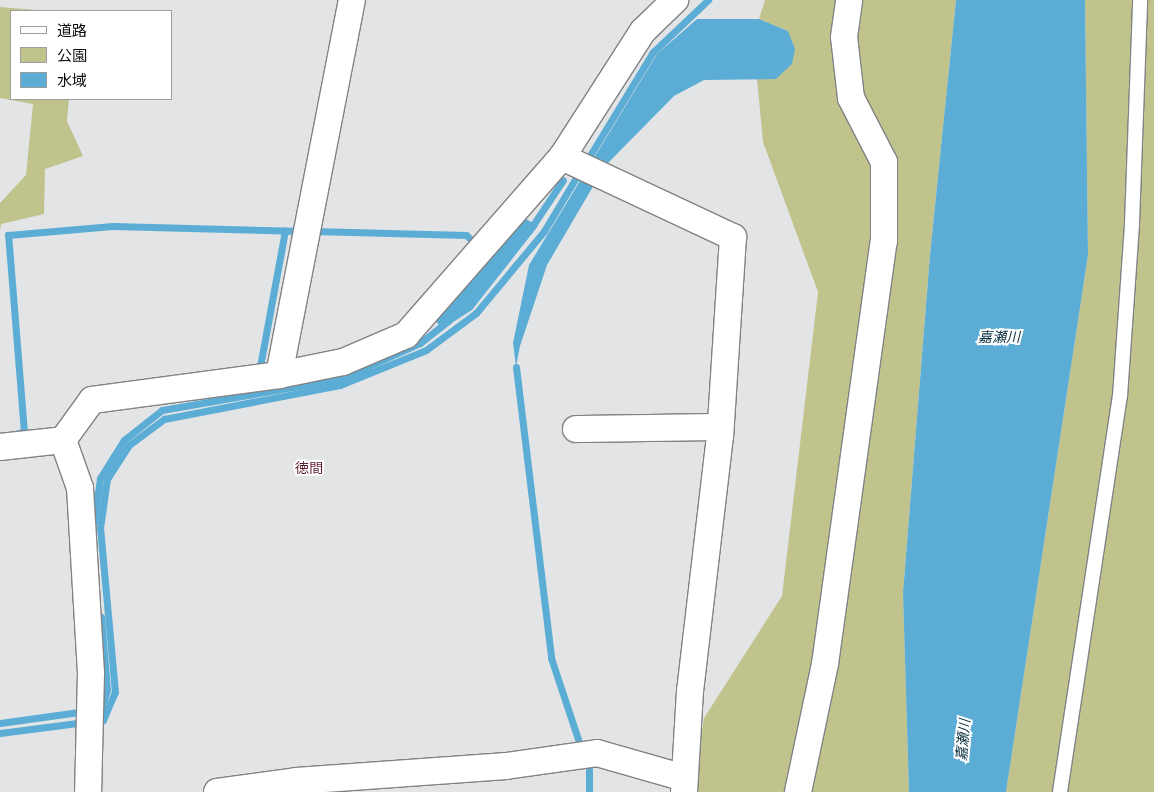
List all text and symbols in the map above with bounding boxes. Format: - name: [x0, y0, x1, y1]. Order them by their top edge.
- legend: [10, 10, 172, 100]
- text: 道路: [57, 20, 87, 41]
- text: 公園: [57, 45, 87, 66]
- text: 水域: [57, 70, 87, 91]
- water label: 嘉瀬川: [978, 329, 1020, 345]
- district label: 徳間: [295, 460, 323, 476]
- water label: 嘉瀬川: [953, 718, 973, 762]

